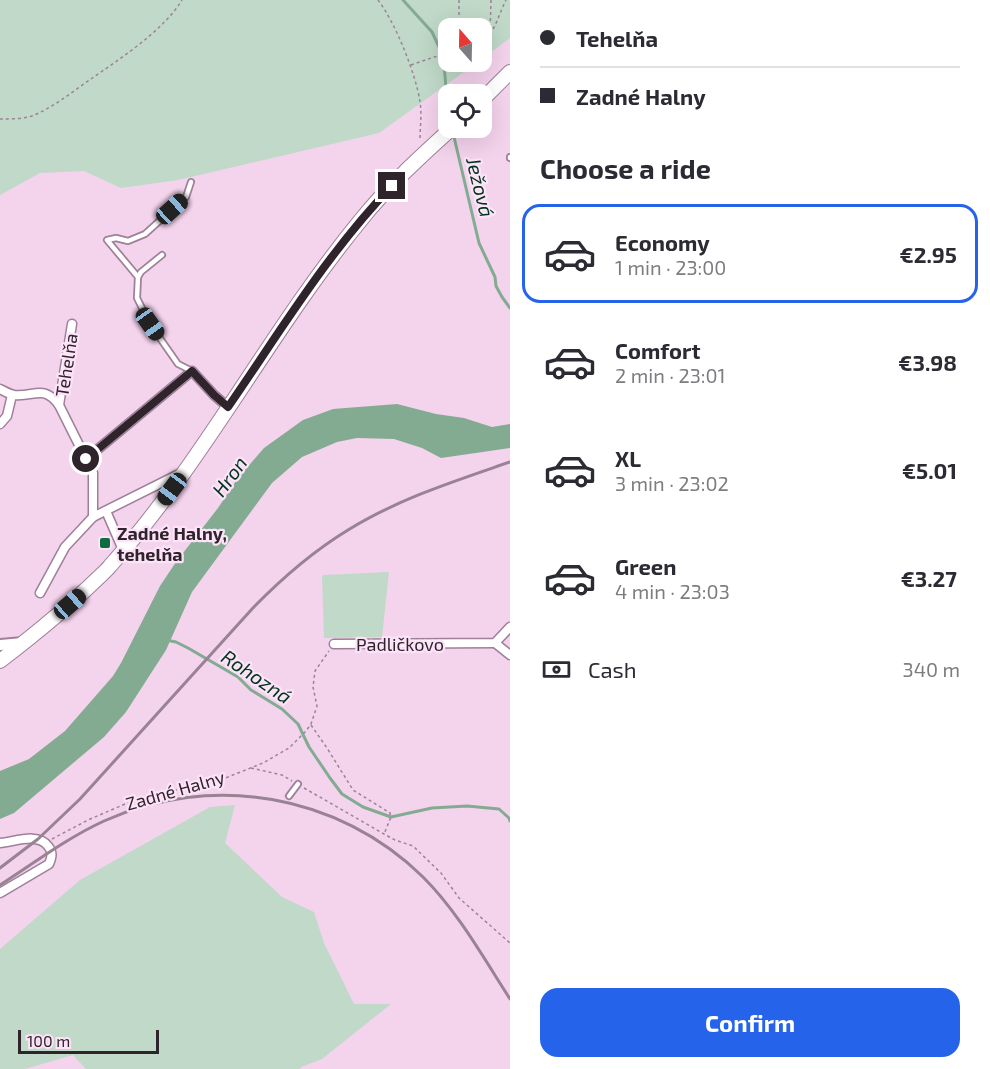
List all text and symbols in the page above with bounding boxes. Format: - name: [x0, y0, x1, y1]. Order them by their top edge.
- north arrow: [438, 18, 492, 72]
- map controls: [438, 18, 492, 138]
- text: Tehelňa: [576, 25, 658, 51]
- text: Zadné Halny: [576, 83, 706, 109]
- button: locate: [438, 84, 492, 138]
- text: Choose a ride: [540, 152, 711, 184]
- water label: Ježová: [462, 154, 500, 219]
- route end: [378, 172, 405, 199]
- car: [153, 190, 191, 228]
- icon: car: [543, 227, 597, 281]
- text: Economy: [615, 229, 710, 255]
- text: €2.95: [900, 241, 957, 267]
- text: 1 min · 23:00: [615, 255, 726, 279]
- car: [132, 304, 168, 344]
- street label: Tehelňa: [50, 332, 82, 398]
- icon: car: [543, 335, 597, 389]
- text: Comfort: [615, 337, 700, 363]
- text: €3.98: [898, 349, 957, 375]
- text: 2 min · 23:01: [615, 363, 726, 387]
- icon: car: [543, 443, 597, 497]
- route start: [72, 445, 99, 472]
- text: XL: [615, 445, 641, 471]
- water label: Hron: [206, 451, 252, 501]
- text: €5.01: [902, 457, 957, 483]
- car: [154, 469, 190, 509]
- text: 3 min · 23:02: [615, 471, 729, 495]
- place label: Zadné Halny, tehelňa: [117, 522, 227, 565]
- marker: Zadné Halny, tehelňa: [98, 536, 112, 550]
- icon: car: [543, 551, 597, 605]
- text: Green: [615, 553, 677, 579]
- text: €3.27: [901, 565, 957, 591]
- text: 4 min · 23:03: [615, 579, 730, 603]
- car: [51, 585, 89, 623]
- street label: Padličkovo: [356, 633, 444, 655]
- water label: Rohozná: [217, 644, 297, 708]
- icon: cash: [540, 653, 573, 686]
- text: Cash: [588, 656, 637, 682]
- text: 340 m: [903, 657, 960, 681]
- street label: Zadné Halny: [123, 765, 227, 815]
- button: Confirm: [540, 988, 960, 1057]
- scale bar: [18, 1027, 159, 1054]
- text: 100 m: [27, 1031, 70, 1050]

